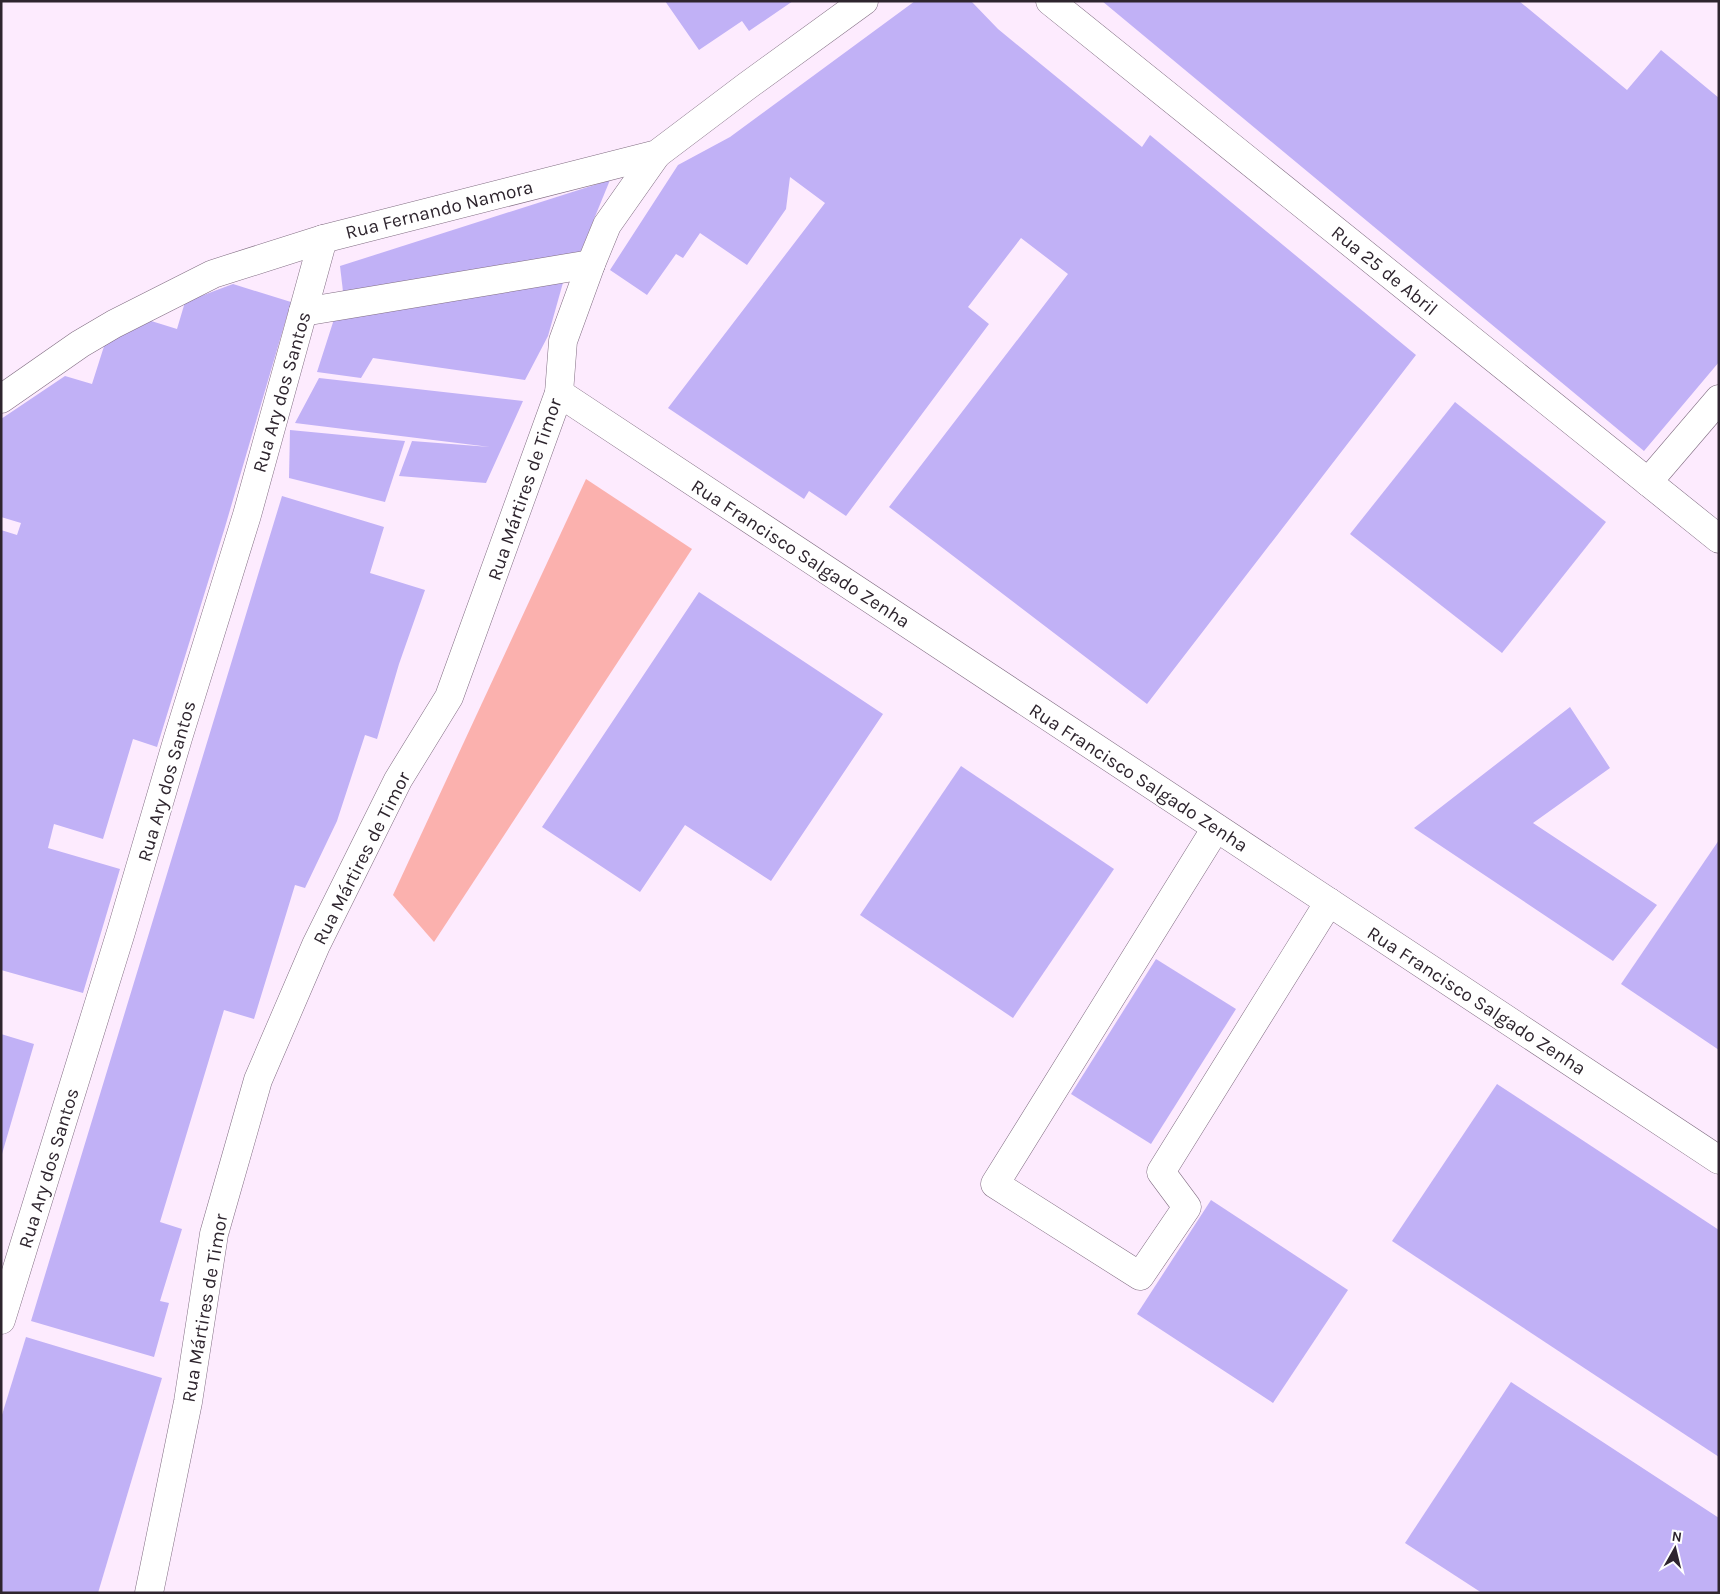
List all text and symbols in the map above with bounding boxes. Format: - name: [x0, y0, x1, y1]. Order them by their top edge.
- street label: Rua Fernando Namora: [343, 176, 535, 244]
- street label: Rua 25 de Abril: [1327, 221, 1442, 320]
- street label: Rua Ary dos Santos: [248, 309, 315, 475]
- street label: Rua Mártires de Timor: [483, 395, 567, 583]
- street label: Rua Francisco Salgado Zenha: [687, 475, 914, 633]
- street label: Rua Ary dos Santos: [133, 698, 200, 864]
- street label: Rua Francisco Salgado Zenha: [1025, 699, 1252, 857]
- street label: Rua Mártires de Timor: [309, 768, 415, 949]
- street label: Rua Francisco Salgado Zenha: [1363, 922, 1590, 1080]
- street label: Rua Ary dos Santos: [14, 1086, 84, 1251]
- street label: Rua Mártires de Timor: [178, 1212, 232, 1404]
- north arrow: [1650, 1524, 1700, 1574]
- text: N: [1671, 1528, 1683, 1546]

